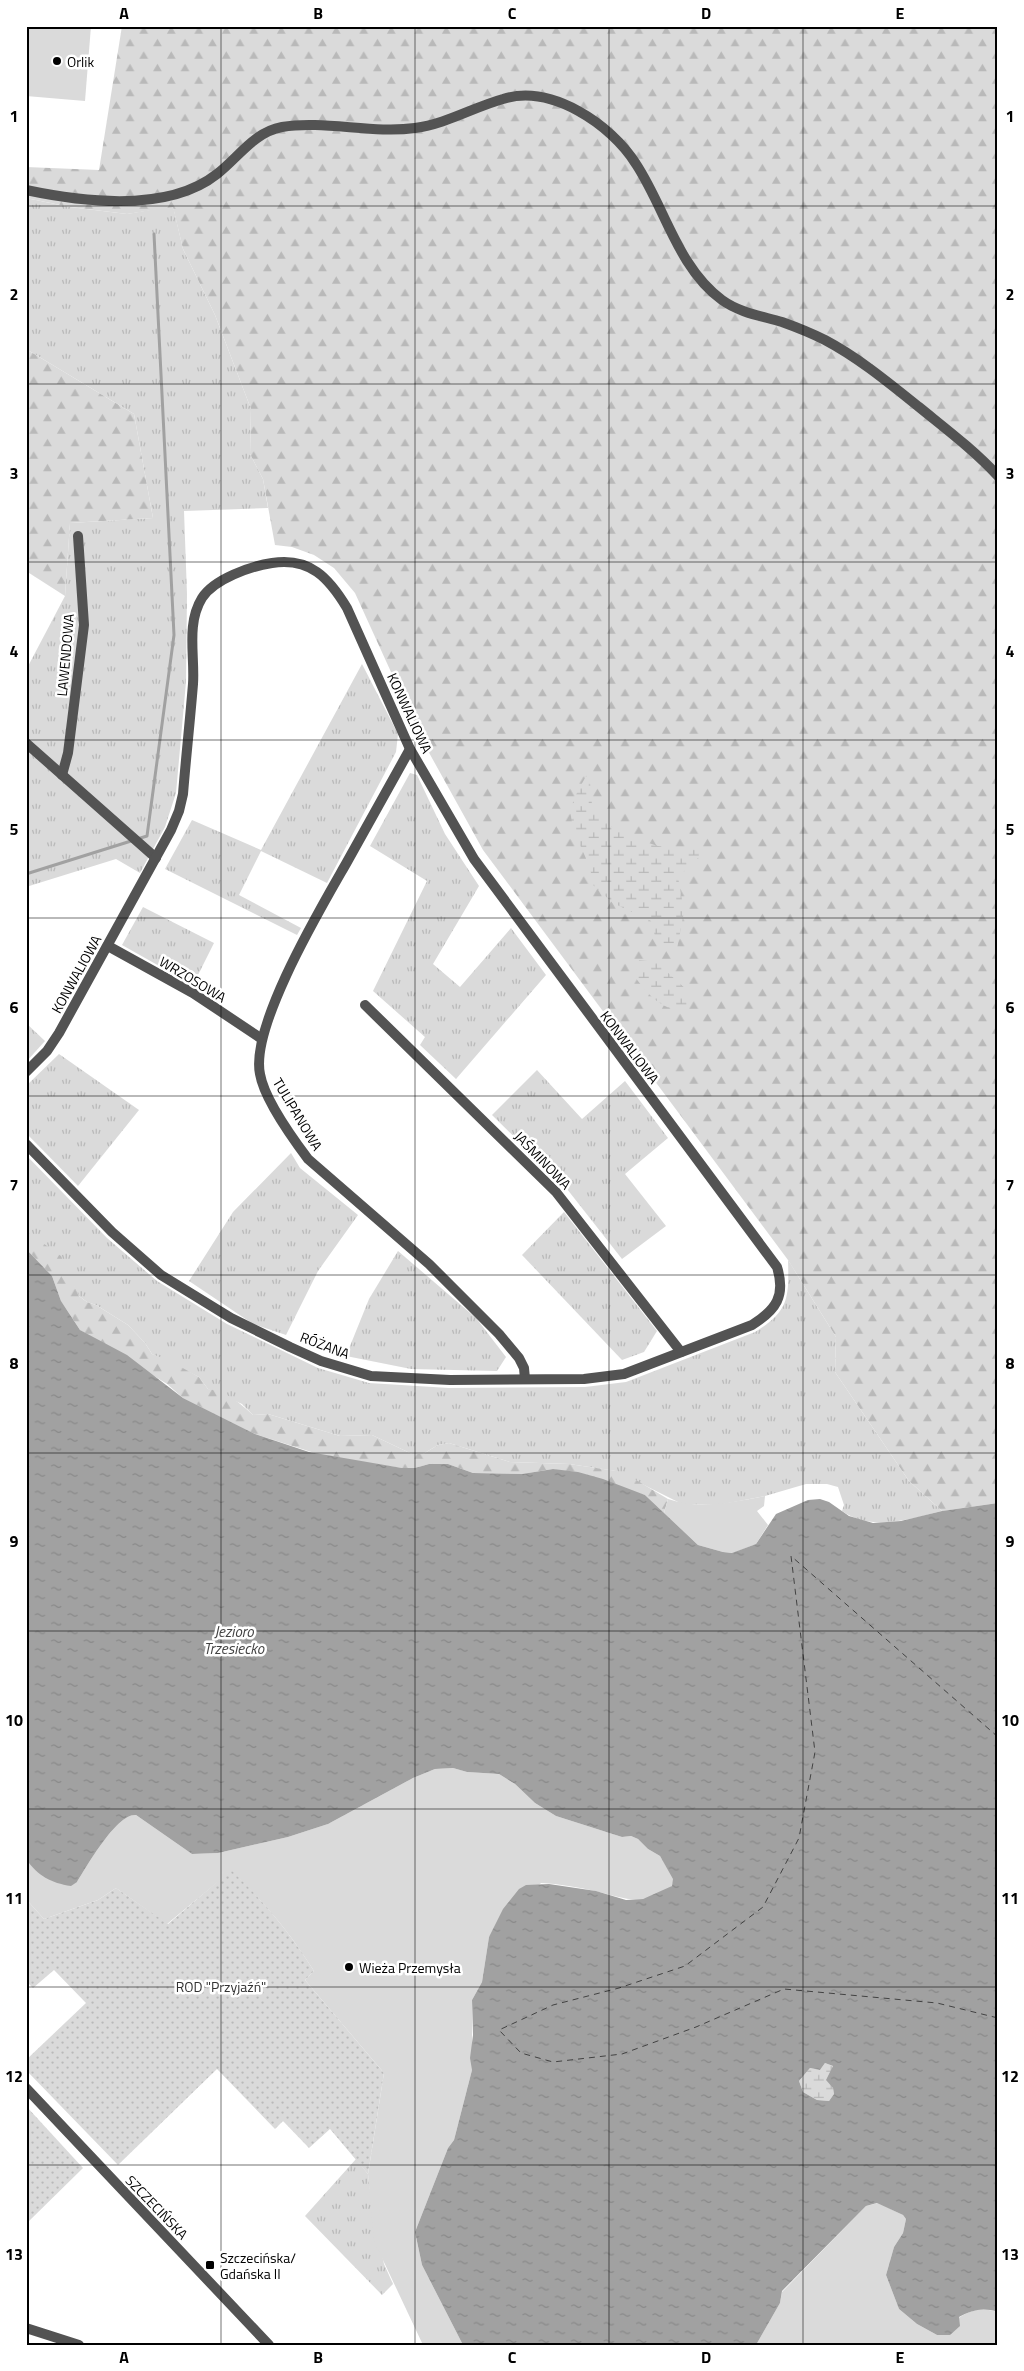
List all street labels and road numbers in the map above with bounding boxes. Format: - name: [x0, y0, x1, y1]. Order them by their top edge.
- street label: LAWENDOWA: [51, 612, 79, 697]
- street label: KONWALIOWA: [382, 669, 438, 757]
- street label: KONWALIOWA: [46, 930, 107, 1017]
- street label: WRZOSOWA: [155, 951, 231, 1008]
- street label: KONWALIOWA: [596, 1006, 665, 1088]
- street label: TULIPANOWA: [268, 1074, 328, 1155]
- street label: JAŚMINOWA: [510, 1126, 577, 1194]
- street label: RÓŻANA: [297, 1326, 353, 1364]
- street label: SZCZECIŃSKA: [121, 2170, 194, 2244]

